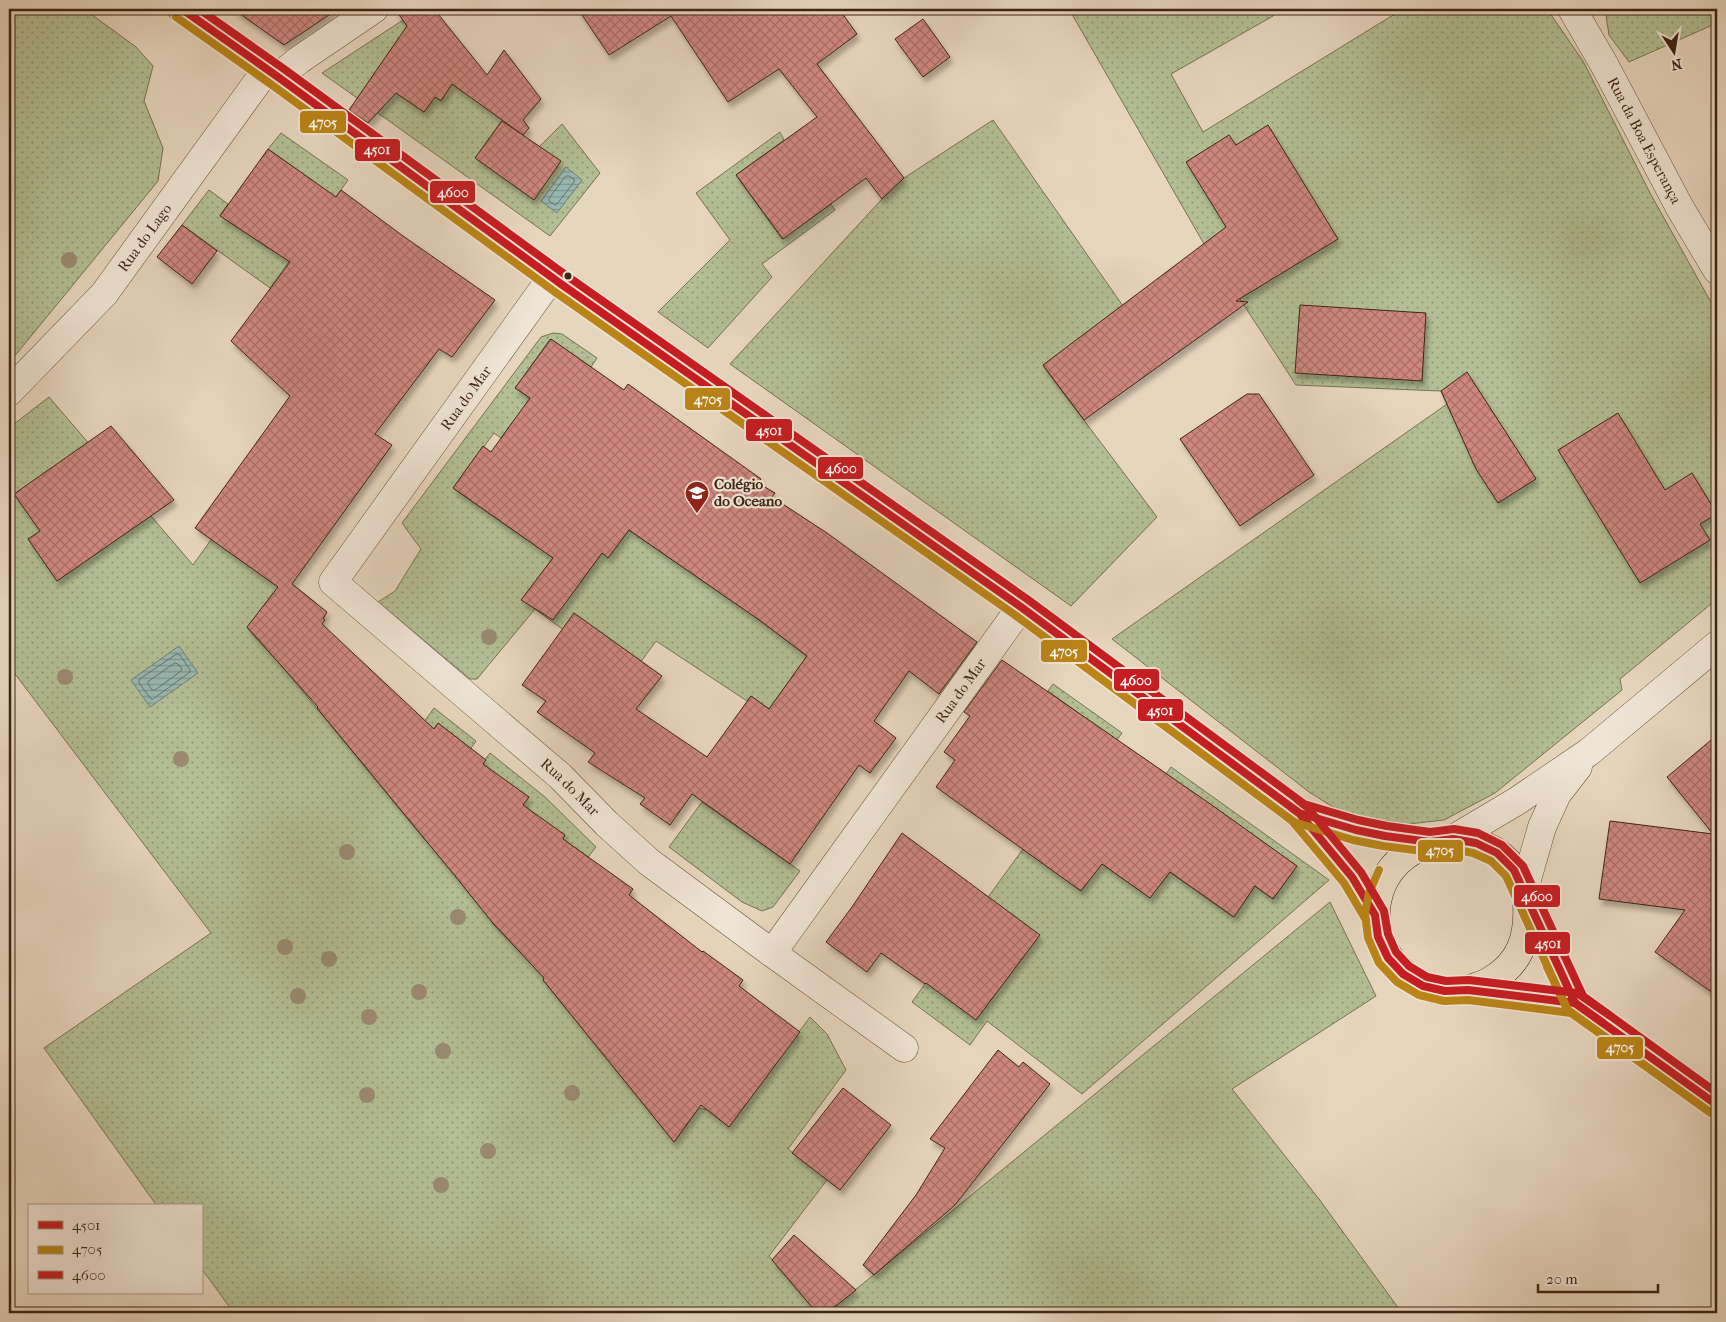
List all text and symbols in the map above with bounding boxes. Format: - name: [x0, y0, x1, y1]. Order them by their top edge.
- north arrow: [1648, 28, 1698, 78]
- text: N: [1669, 55, 1684, 74]
- street label: Rua da Boa Esperança: [1603, 74, 1686, 208]
- line badge: 4705: [299, 110, 347, 134]
- text: 4705: [308, 114, 337, 131]
- line badge: 4501: [354, 138, 401, 162]
- text: 4501: [363, 141, 390, 158]
- line badge: 4600: [429, 180, 476, 204]
- text: 4600: [436, 184, 469, 201]
- street label: Rua do Lago: [114, 200, 176, 275]
- unlabelled marker: [563, 271, 573, 281]
- street label: Rua do Mar: [437, 362, 496, 434]
- line badge: 4705: [684, 387, 731, 411]
- text: 4705: [693, 391, 722, 408]
- line badge: 4501: [745, 418, 793, 442]
- text: 4501: [755, 422, 782, 439]
- line badge: 4600: [817, 456, 864, 480]
- text: 4600: [824, 460, 857, 477]
- place label: Colégio do Oceano: [714, 475, 782, 510]
- school or university icon: Colégio do Oceano: [684, 480, 710, 514]
- line badge: 4705: [1040, 639, 1088, 663]
- text: 4705: [1049, 643, 1078, 660]
- street label: Rua do Mar: [931, 654, 990, 727]
- line badge: 4600: [1113, 668, 1160, 692]
- text: 4600: [1119, 672, 1152, 689]
- line badge: 4501: [1137, 698, 1184, 722]
- text: 4501: [1146, 702, 1173, 719]
- street label: Rua do Mar: [537, 754, 604, 820]
- line badge: 4705: [1417, 839, 1464, 863]
- text: 4705: [1425, 842, 1454, 859]
- line badge: 4600: [1513, 884, 1561, 908]
- text: 4600: [1520, 888, 1553, 905]
- line badge: 4501: [1524, 931, 1571, 955]
- text: 4501: [1534, 935, 1561, 952]
- line badge: 4705: [1596, 1036, 1644, 1060]
- text: 4705: [1605, 1039, 1634, 1056]
- legend: [28, 1204, 202, 1294]
- text: 4501: [72, 1216, 100, 1234]
- text: 4705: [72, 1240, 102, 1258]
- scale bar: [1538, 1262, 1658, 1294]
- text: 4600: [72, 1266, 106, 1284]
- text: 20 m: [1546, 1270, 1578, 1288]

